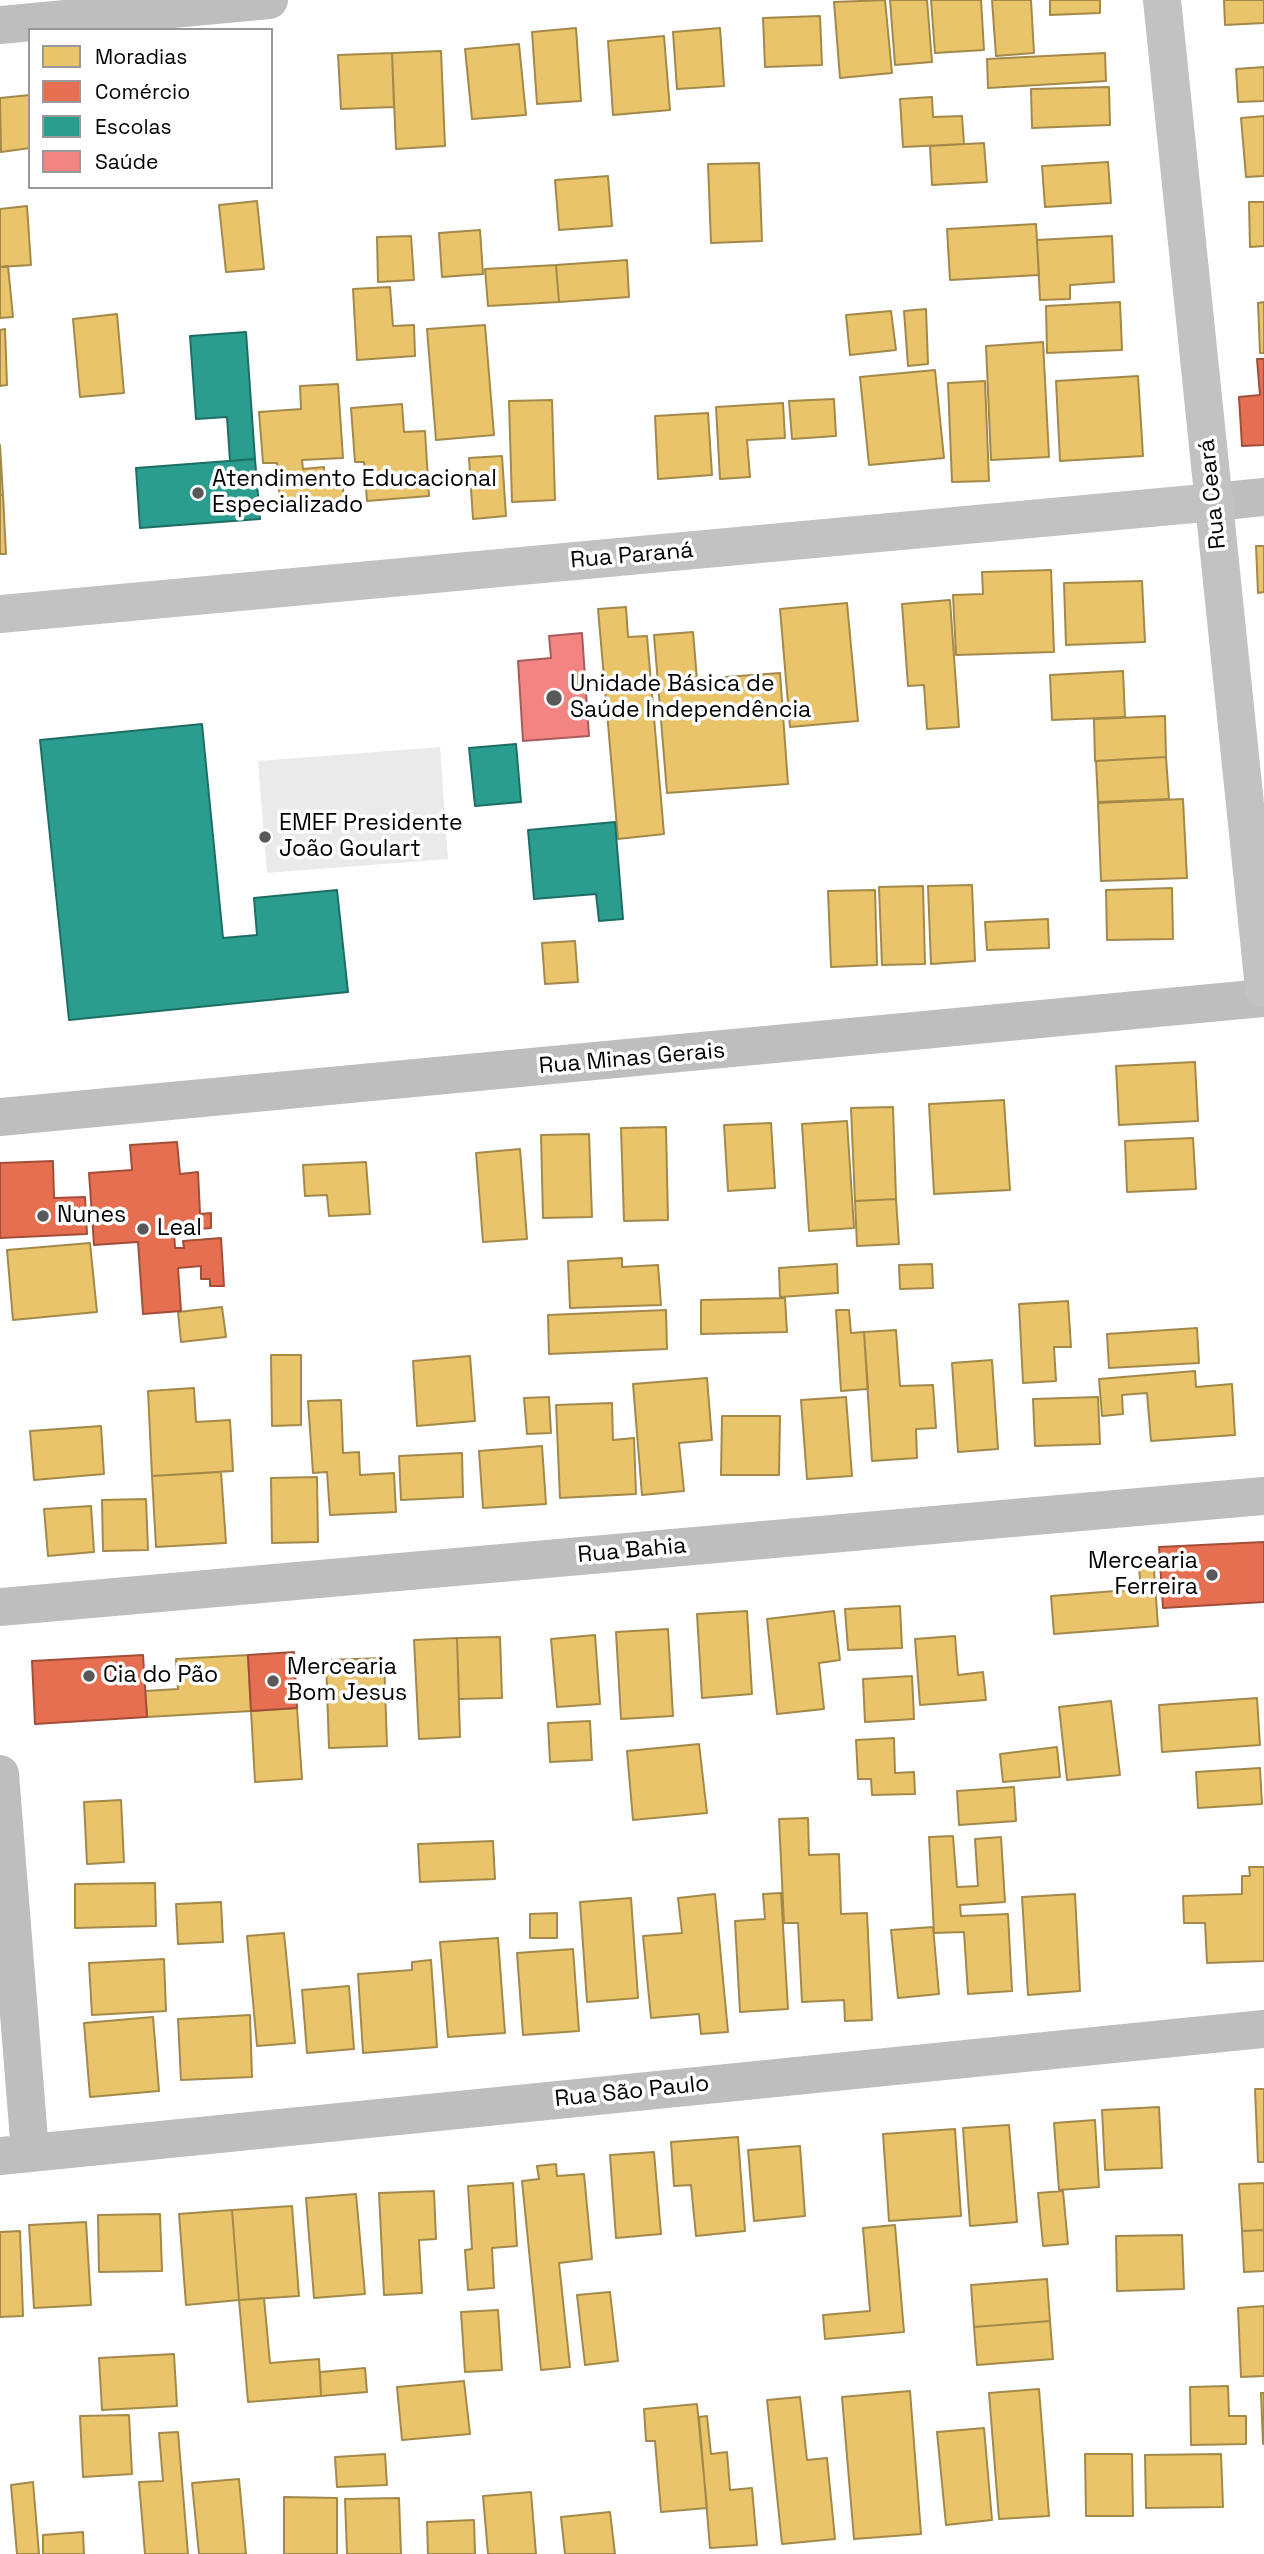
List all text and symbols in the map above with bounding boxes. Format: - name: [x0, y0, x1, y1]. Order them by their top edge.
- legend: [28, 28, 273, 189]
- text: Moradias: [95, 43, 187, 70]
- text: Comércio: [95, 78, 190, 105]
- text: Escolas: [95, 113, 172, 140]
- text: Saúde: [95, 148, 159, 175]
- street label: Rua Ceará: [1193, 437, 1233, 551]
- place label: Atendimento Educacional Especializado: [212, 466, 497, 520]
- marker: Atendimento Educacional Especializado: [190, 485, 206, 501]
- street label: Rua Paraná: [569, 537, 695, 575]
- place label: Unidade Básica de Saúde Independência: [570, 671, 811, 725]
- marker: Unidade Básica de Saúde Independência: [544, 688, 564, 708]
- place label: EMEF Presidente João Goulart: [279, 810, 463, 864]
- marker: EMEF Presidente João Goulart: [257, 829, 273, 845]
- street label: Rua Minas Gerais: [538, 1037, 726, 1081]
- place label: Nunes: [57, 1202, 126, 1230]
- marker: Nunes: [35, 1208, 51, 1224]
- place label: Leal: [157, 1215, 202, 1243]
- marker: Leal: [135, 1221, 151, 1237]
- street label: Rua Bahia: [576, 1532, 688, 1570]
- place label: Mercearia Ferreira: [1088, 1548, 1198, 1602]
- marker: Mercearia Ferreira: [1204, 1567, 1220, 1583]
- place label: Mercearia Bom Jesus: [287, 1654, 407, 1708]
- place label: Cia do Pão: [103, 1662, 218, 1690]
- marker: Cia do Pão: [81, 1668, 97, 1684]
- marker: Mercearia Bom Jesus: [265, 1673, 281, 1689]
- street label: Rua São Paulo: [553, 2070, 711, 2114]

